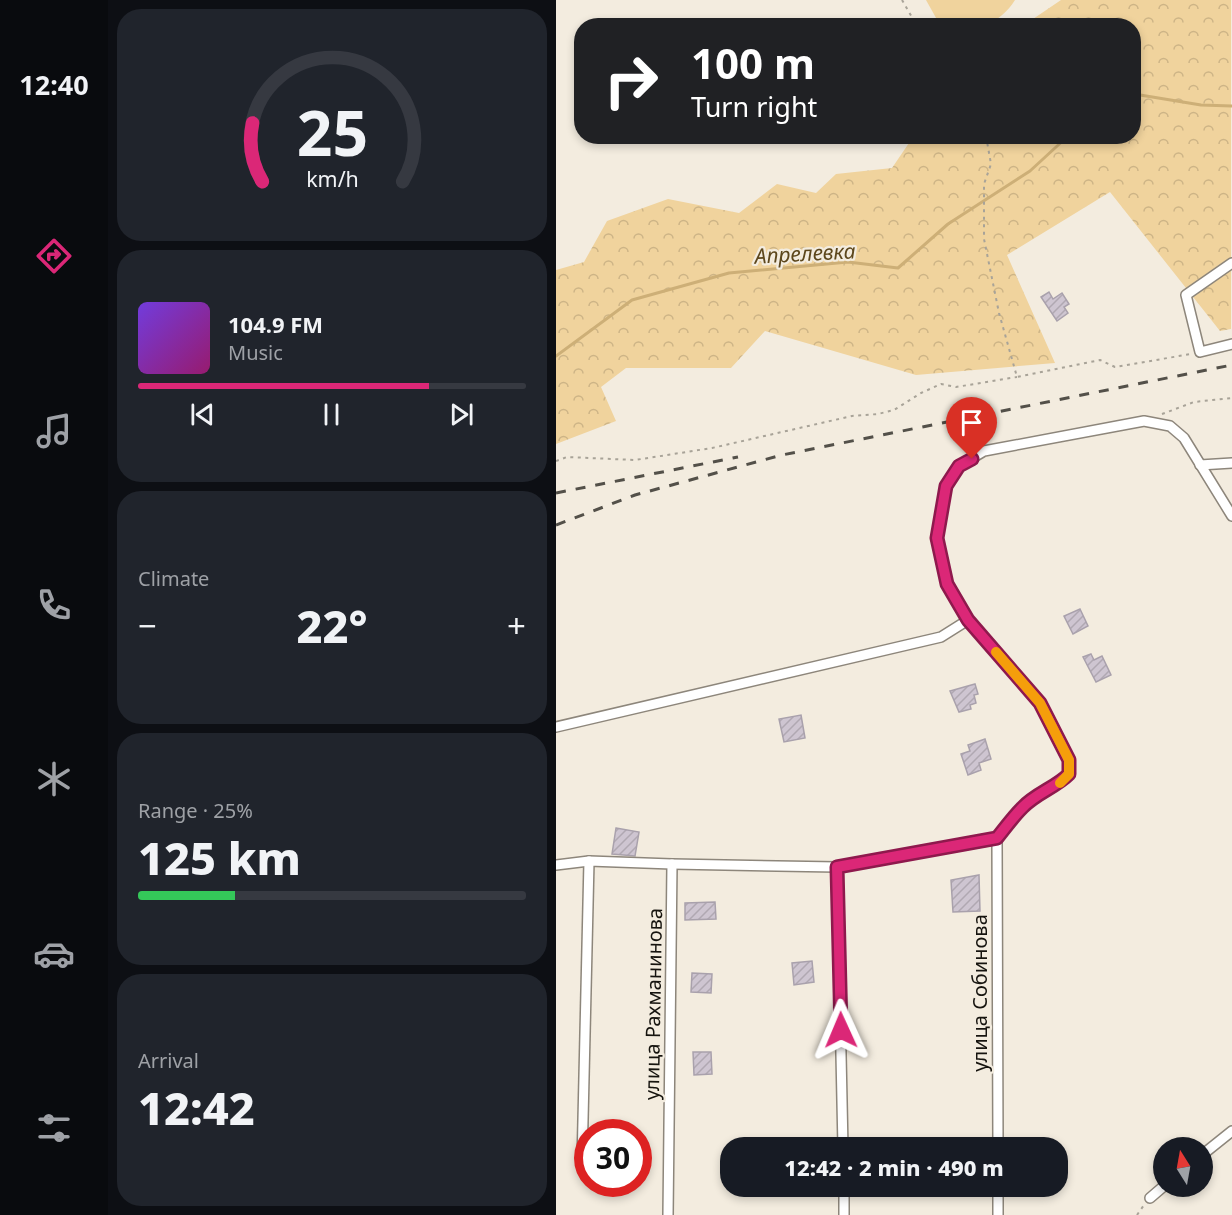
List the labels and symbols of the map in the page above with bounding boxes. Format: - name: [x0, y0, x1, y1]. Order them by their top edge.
- water label: Апрелевка: [752, 236, 856, 270]
- pin: [946, 397, 997, 459]
- street label: улица Рахманинова: [638, 908, 668, 1100]
- street label: улица Собинова: [966, 914, 993, 1072]
- position arrow: [809, 998, 873, 1062]
- speed limit sign: 30: [574, 1119, 652, 1197]
- north arrow: [1153, 1137, 1213, 1197]

